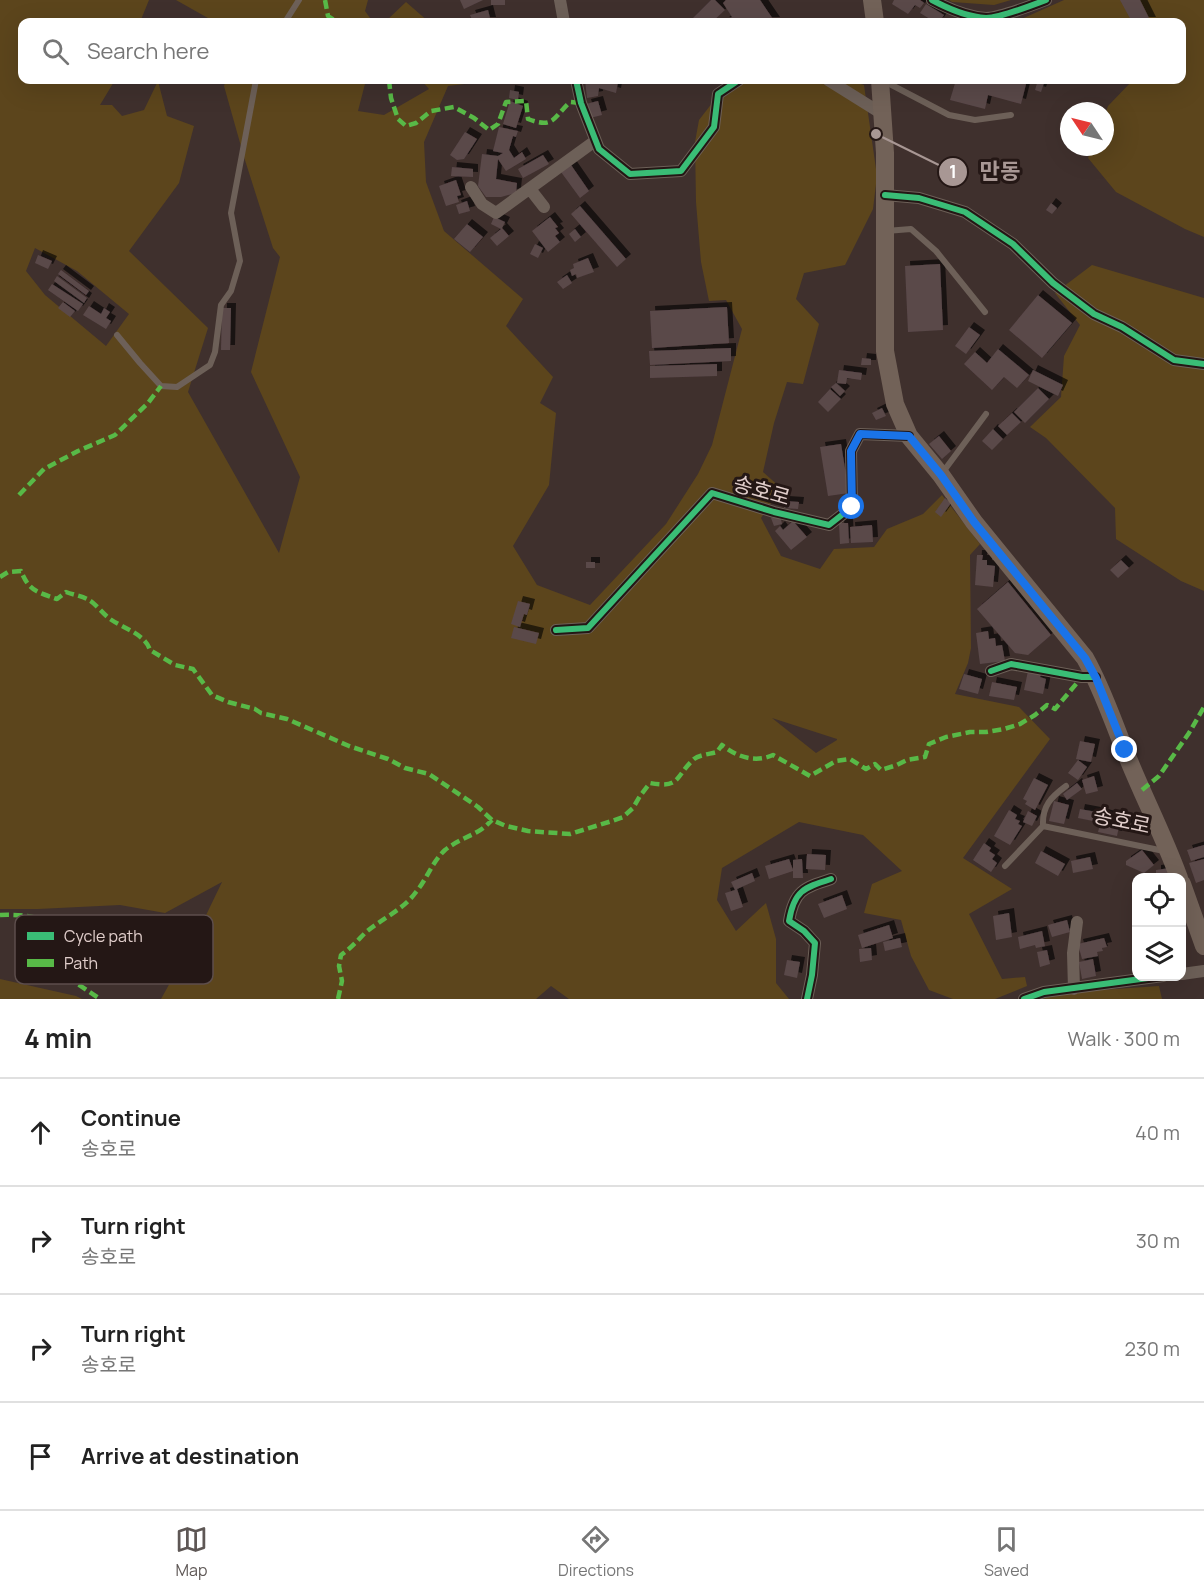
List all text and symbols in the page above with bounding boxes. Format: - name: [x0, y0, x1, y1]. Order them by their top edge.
- search box: [18, 18, 1186, 84]
- icon: search: [39, 35, 72, 68]
- text: Search here: [87, 36, 209, 66]
- north arrow: [1060, 102, 1114, 156]
- callout: 만동: [938, 152, 1032, 192]
- text: 만동: [980, 156, 1020, 186]
- text: 1: [949, 159, 957, 183]
- street label: 송호로: [730, 469, 794, 511]
- route start: [838, 493, 864, 519]
- route end: [1111, 736, 1137, 762]
- street label: 송호로: [1091, 800, 1153, 840]
- map controls: [1132, 873, 1186, 981]
- button: locate: [1132, 873, 1186, 927]
- legend: [15, 915, 213, 984]
- text: Cycle path: [64, 925, 143, 947]
- button: layers: [1132, 927, 1186, 981]
- text: Path: [64, 952, 98, 974]
- text: 4 min: [24, 1020, 92, 1056]
- text: Walk · 300 m: [1068, 1025, 1180, 1052]
- text: Continue: [81, 1103, 181, 1133]
- icon: ahead: [24, 1116, 57, 1149]
- text: 40 m: [1135, 1119, 1180, 1146]
- text: 송호로: [81, 1135, 136, 1162]
- text: Turn right: [81, 1211, 186, 1241]
- icon: right: [24, 1224, 57, 1257]
- text: 30 m: [1136, 1227, 1180, 1254]
- text: 송호로: [81, 1243, 136, 1270]
- text: Turn right: [81, 1319, 186, 1349]
- icon: right: [24, 1332, 57, 1365]
- text: 230 m: [1124, 1335, 1180, 1362]
- text: 송호로: [81, 1351, 136, 1378]
- icon: arrive: [24, 1440, 57, 1473]
- text: Arrive at destination: [81, 1441, 299, 1471]
- tab: Map: [175, 1523, 208, 1581]
- tab: Directions: [558, 1523, 634, 1581]
- tab: Saved: [984, 1523, 1029, 1581]

